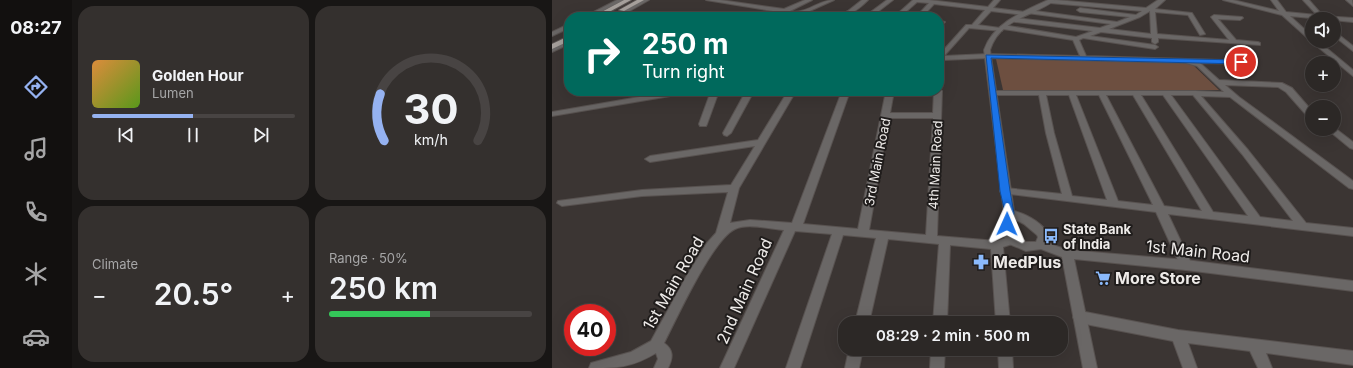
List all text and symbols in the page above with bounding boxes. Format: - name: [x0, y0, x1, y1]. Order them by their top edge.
- map controls: [1305, 12, 1341, 136]
- button: sound: [1305, 12, 1341, 48]
- text: 08:27: [10, 17, 62, 38]
- text: 250 m: [642, 27, 729, 61]
- icon: right: [576, 28, 628, 80]
- pin: [1224, 45, 1258, 79]
- icon: arrive: [1230, 51, 1252, 73]
- button: +: [1305, 56, 1341, 92]
- text: Turn right: [642, 61, 725, 82]
- text: Golden Hour: [152, 66, 244, 85]
- icon: directions: [22, 73, 50, 101]
- text: 30: [403, 84, 458, 134]
- text: Lumen: [152, 85, 194, 101]
- button: −: [1305, 100, 1341, 136]
- street label: 3rd Main Road: [861, 117, 893, 207]
- street label: 4th Main Road: [925, 120, 945, 210]
- icon: previous: [115, 124, 137, 146]
- icon: pause: [182, 124, 204, 146]
- icon: next: [250, 124, 272, 146]
- text: km/h: [414, 130, 447, 147]
- icon: music: [22, 135, 50, 163]
- icon: phone: [22, 198, 50, 226]
- position arrow: [986, 203, 1028, 245]
- place label: State Bank of India: [1063, 221, 1132, 252]
- bus stop icon: State Bank of India: [1042, 227, 1060, 245]
- street label: 1st Main Road: [638, 233, 708, 333]
- street label: 2nd Main Road: [712, 235, 776, 347]
- street label: 1st Main Road: [1145, 236, 1251, 266]
- text: Range · 50%: [329, 250, 408, 266]
- place label: MedPlus: [993, 252, 1061, 272]
- pharmacy icon: MedPlus: [972, 253, 990, 271]
- text: Climate: [92, 256, 138, 272]
- icon: climate: [22, 260, 50, 288]
- place label: More Store: [1115, 268, 1201, 288]
- supermarket icon: More Store: [1094, 269, 1112, 287]
- text: 250 km: [329, 270, 438, 306]
- text: 20.5°: [154, 276, 233, 312]
- text: −: [92, 282, 107, 308]
- text: +: [280, 282, 295, 308]
- speed limit sign: 40: [564, 304, 616, 356]
- icon: car: [22, 323, 50, 351]
- text: 08:29 · 2 min · 500 m: [876, 326, 1030, 345]

